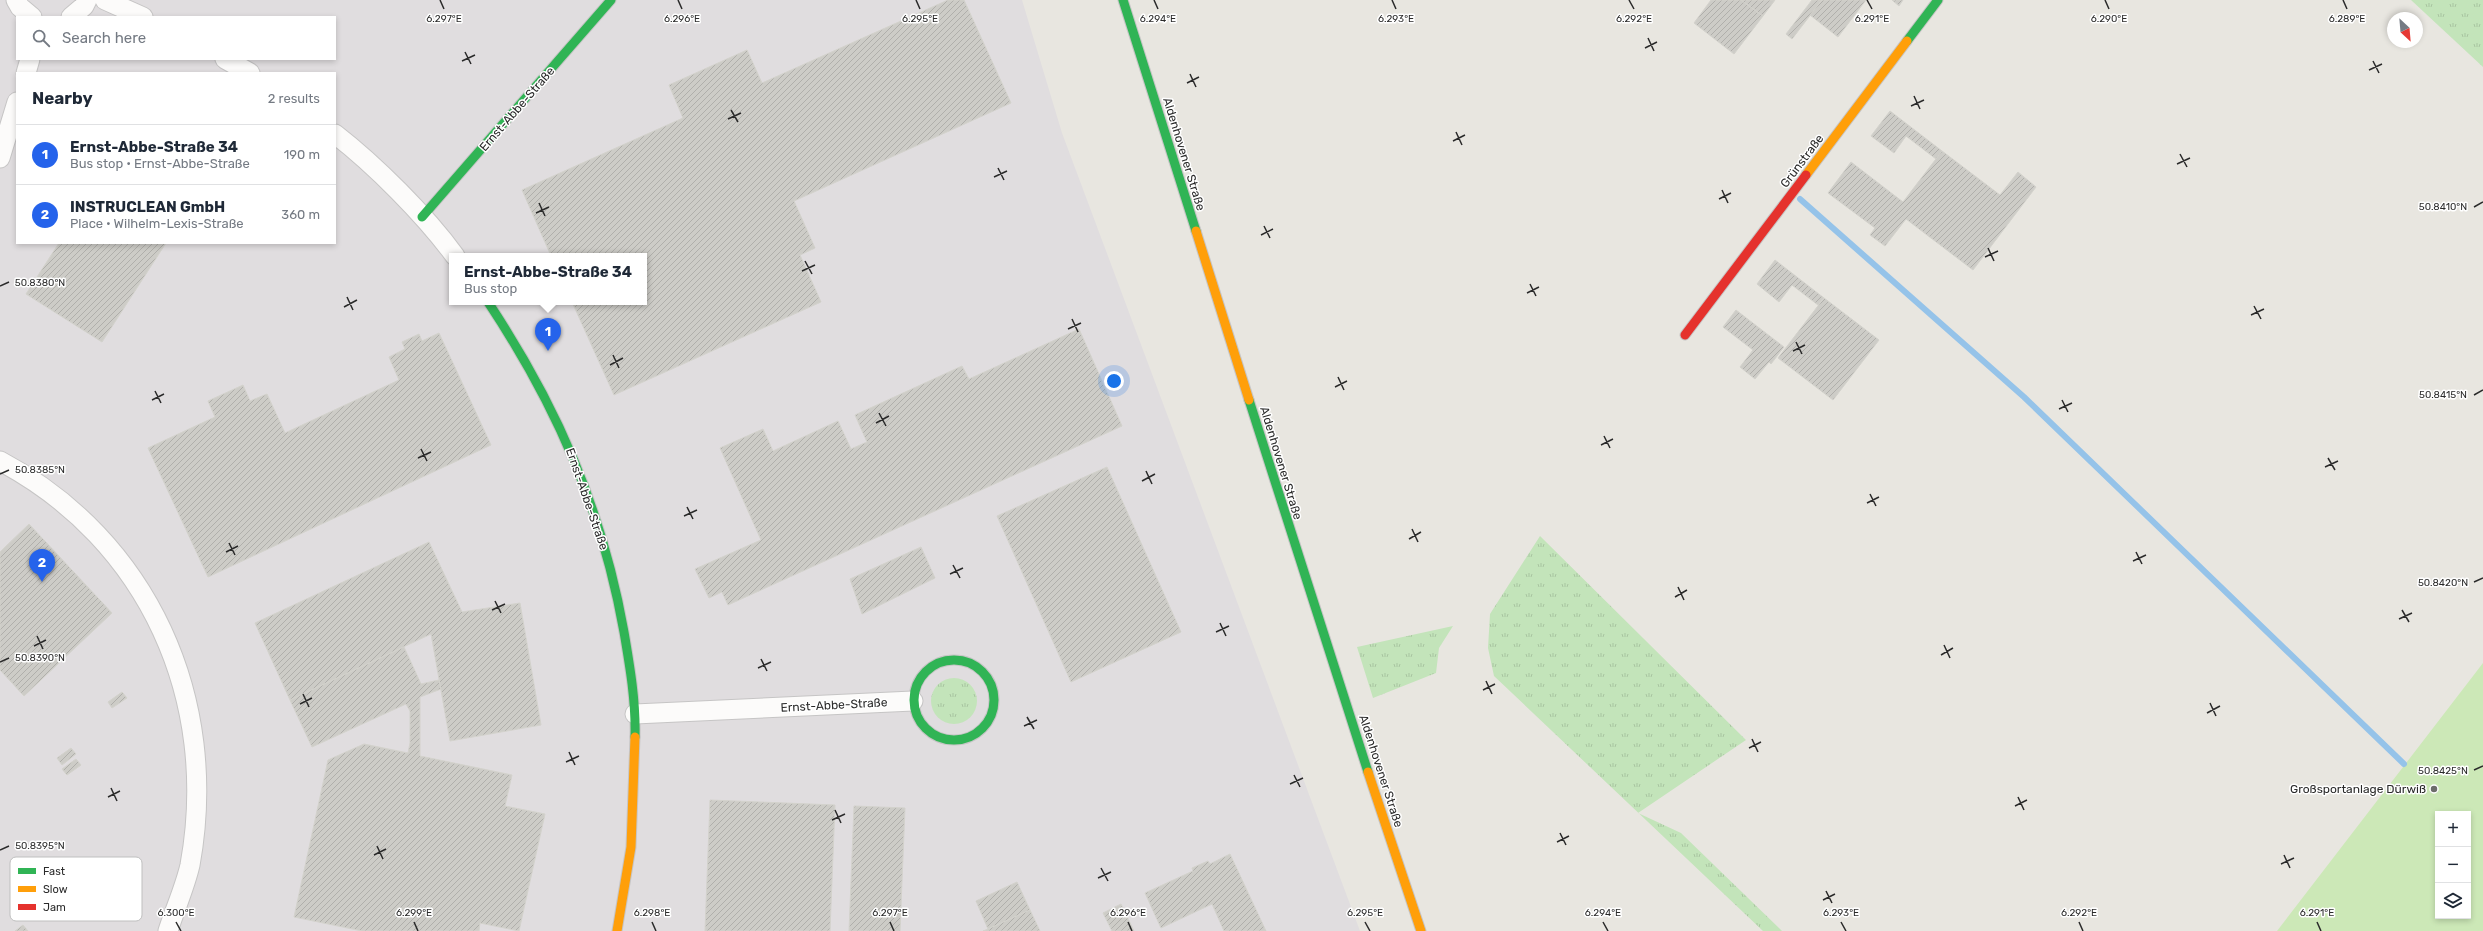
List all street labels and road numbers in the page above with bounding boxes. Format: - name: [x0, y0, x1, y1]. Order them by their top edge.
- street label: Ernst-Abbe-Straße: [477, 64, 558, 154]
- street label: Aldenhovener Straße: [1160, 96, 1208, 212]
- street label: Grünstraße: [1777, 131, 1827, 190]
- street label: Aldenhovener Straße: [1257, 405, 1305, 521]
- street label: Ernst-Abbe-Straße: [563, 446, 611, 552]
- street label: Ernst-Abbe-Straße: [780, 695, 888, 715]
- street label: Aldenhovener Straße: [1356, 713, 1406, 829]

